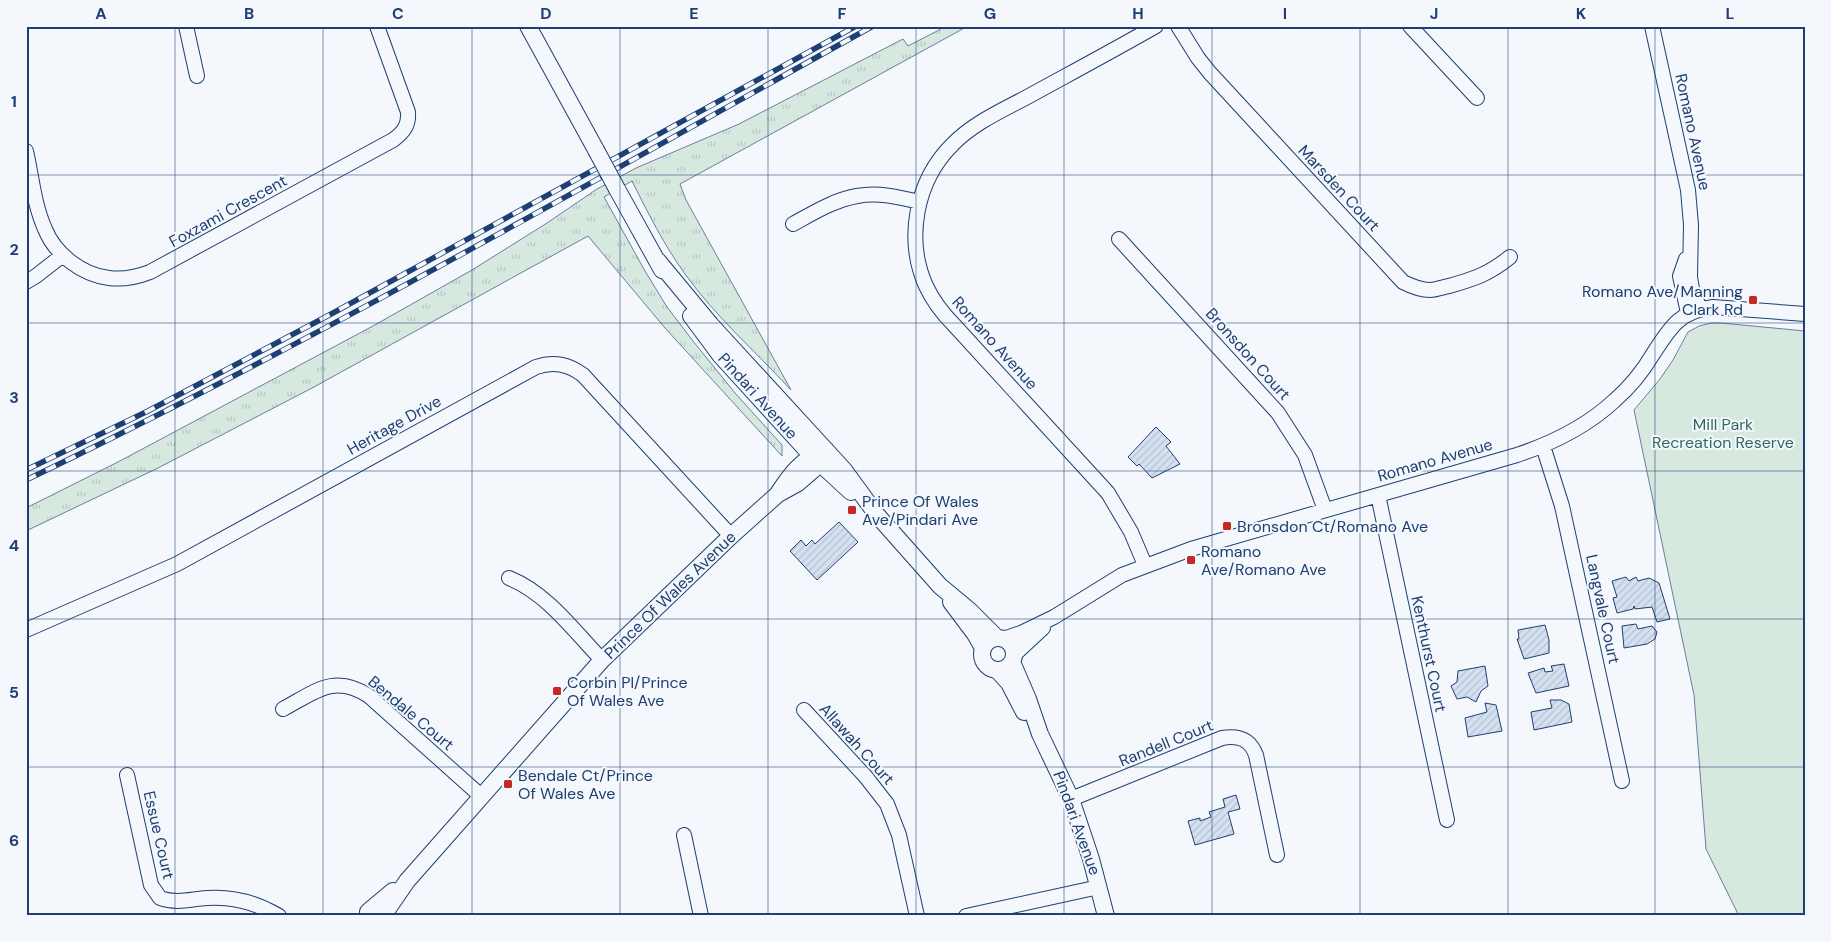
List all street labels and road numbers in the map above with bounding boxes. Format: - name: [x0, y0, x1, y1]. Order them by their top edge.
- street label: Romano Avenue: [1670, 72, 1716, 192]
- street label: Marsden Court: [1293, 140, 1385, 236]
- street label: Foxzami Crescent: [165, 170, 291, 252]
- street label: Romano Avenue: [947, 292, 1043, 394]
- street label: Bronsdon Court: [1201, 303, 1295, 405]
- street label: Pindari Avenue: [714, 348, 802, 444]
- street label: Heritage Drive: [343, 390, 445, 460]
- street label: Romano Avenue: [1375, 434, 1495, 486]
- street label: Prince Of Wales Avenue: [600, 526, 740, 664]
- street label: Langvale Court: [1581, 552, 1625, 666]
- street label: Kenthurst Court: [1406, 594, 1452, 714]
- street label: Bendale Court: [364, 671, 458, 755]
- street label: Allawah Court: [815, 699, 899, 789]
- street label: Randell Court: [1116, 715, 1216, 771]
- street label: Pindari Avenue: [1048, 768, 1106, 878]
- street label: Essue Court: [139, 789, 179, 881]

